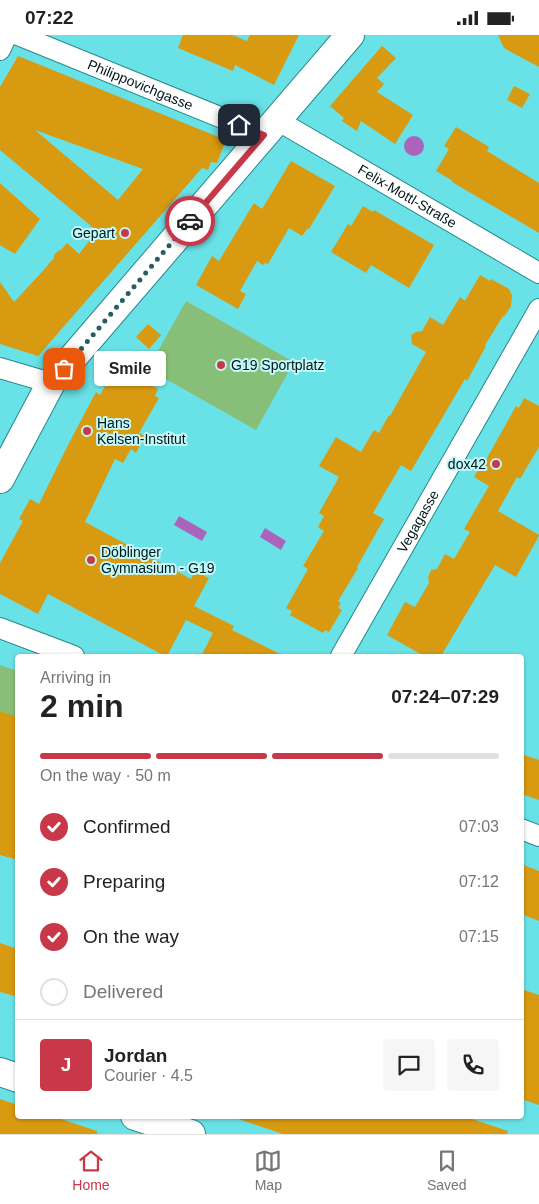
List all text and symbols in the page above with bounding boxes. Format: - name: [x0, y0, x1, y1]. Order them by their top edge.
- text: 07:22: [25, 7, 74, 28]
- street label: Philippovichgasse: [85, 56, 195, 113]
- pin: [218, 104, 260, 146]
- icon: home: [225, 111, 253, 139]
- street label: Felix-Mottl-Straße: [355, 161, 460, 231]
- courier: [165, 196, 215, 246]
- icon: car: [176, 207, 204, 235]
- place label: Gepart: [72, 225, 115, 241]
- marker: Gepart: [119, 227, 131, 239]
- pin: [43, 348, 85, 390]
- callout: Smile: [94, 351, 166, 387]
- icon: bag: [50, 355, 78, 383]
- place label: G19 Sportplatz: [231, 357, 324, 373]
- marker: G19 Sportplatz: [215, 359, 227, 371]
- text: Smile: [109, 360, 151, 377]
- place label: Hans Kelsen-Institut: [97, 415, 186, 447]
- marker: Hans Kelsen-Institut: [81, 425, 93, 437]
- place label: dox42: [448, 456, 486, 472]
- marker: dox42: [490, 458, 502, 470]
- street label: Vegagasse: [394, 487, 442, 555]
- place label: Döblinger Gymnasium - G19: [101, 544, 215, 576]
- marker: Döblinger Gymnasium - G19: [85, 554, 97, 566]
- text: Arriving in: [40, 669, 111, 686]
- text: 07:24–07:29: [391, 686, 499, 707]
- text: 2 min: [40, 688, 124, 724]
- text: On the way · 50 m: [40, 767, 171, 784]
- icon: check: [40, 813, 68, 841]
- text: Confirmed: [83, 816, 171, 837]
- text: 07:03: [459, 818, 499, 835]
- icon: check: [40, 868, 68, 896]
- text: Preparing: [83, 871, 165, 892]
- text: 07:12: [459, 873, 499, 890]
- icon: check: [40, 923, 68, 951]
- text: On the way: [83, 926, 179, 947]
- text: 07:15: [459, 928, 499, 945]
- text: Delivered: [83, 981, 163, 1002]
- button: chat: [383, 1039, 435, 1091]
- button: phone: [447, 1039, 499, 1091]
- text: Jordan: [104, 1045, 167, 1066]
- text: J: [61, 1054, 71, 1075]
- text: Courier · 4.5: [104, 1067, 193, 1084]
- tab: Home: [72, 1147, 110, 1193]
- tab: Map: [254, 1147, 282, 1193]
- tab: Saved: [427, 1147, 467, 1193]

